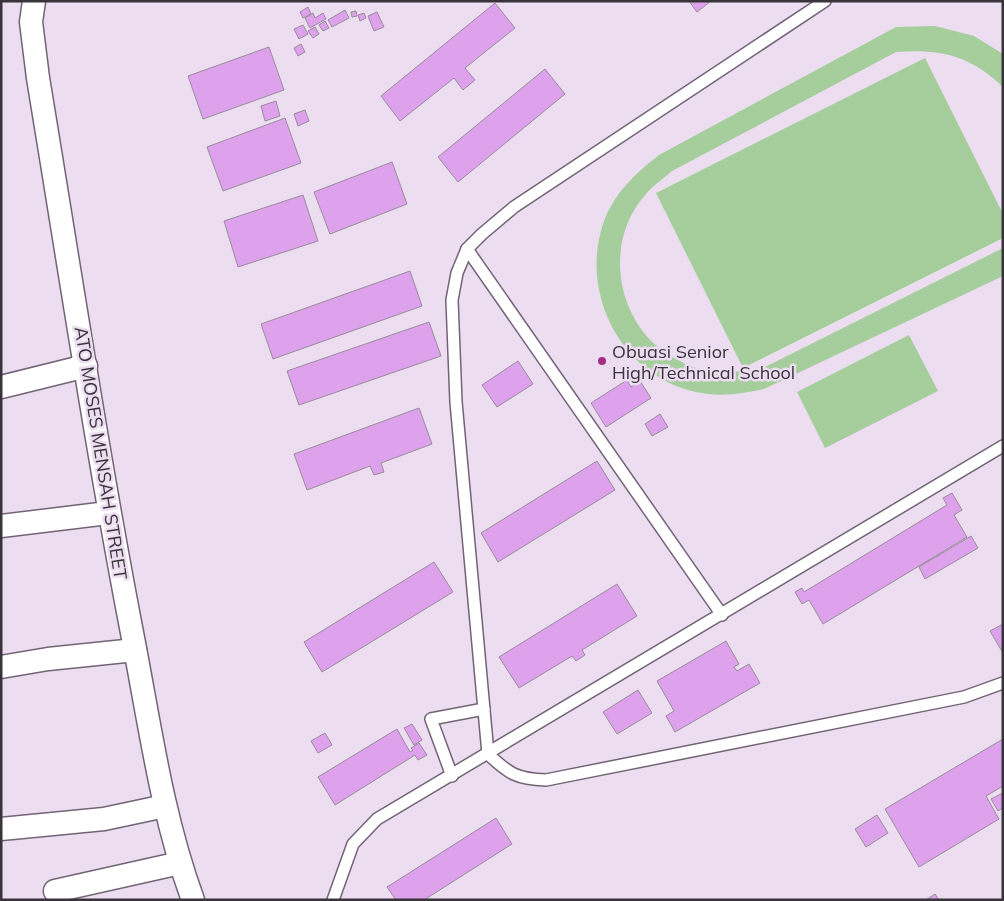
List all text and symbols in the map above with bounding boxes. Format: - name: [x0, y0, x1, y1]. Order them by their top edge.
- street label: ATO MOSES MENSAH STREET: [70, 325, 132, 581]
- place label: Obuasi Senior High/Technical School: [612, 340, 795, 384]
- marker: Obuasi Senior High/Technical School: [596, 355, 608, 367]

